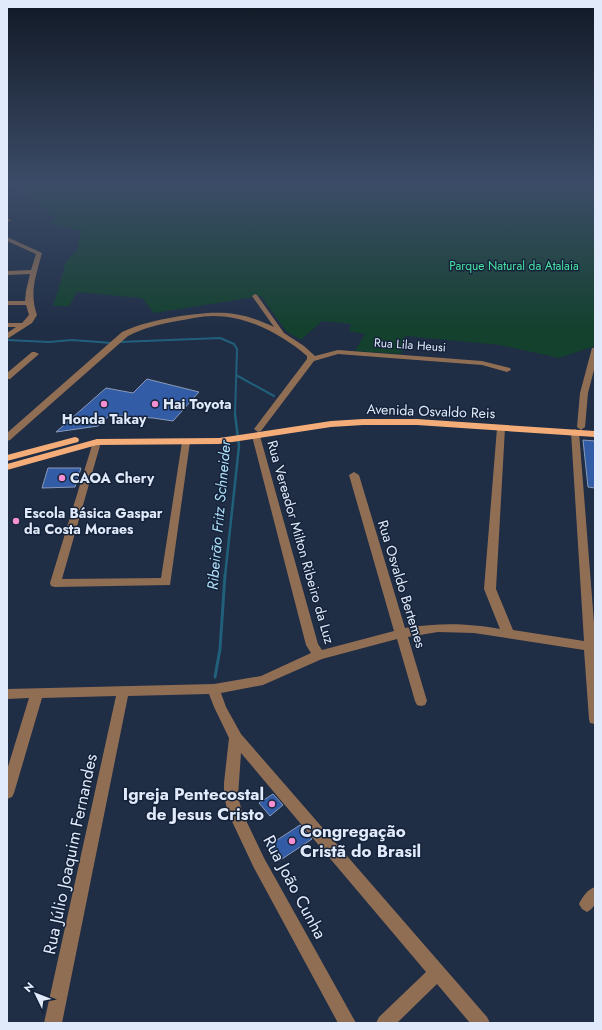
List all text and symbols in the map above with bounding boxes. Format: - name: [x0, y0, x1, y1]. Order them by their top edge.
- park label: Parque Natural da Atalaia: [449, 257, 579, 275]
- street label: Rua Lila Heusi: [373, 334, 447, 356]
- place label: Hai Toyota: [163, 394, 231, 414]
- marker: Honda Takay: [99, 399, 109, 409]
- marker: Hai Toyota: [150, 399, 160, 409]
- street label: Avenida Osvaldo Reis: [366, 399, 496, 423]
- place label: Honda Takay: [62, 409, 147, 429]
- water label: Ribeirão Fritz Schneider: [202, 438, 237, 591]
- street label: Rua Vereador Milton Ribeiro da Luz: [262, 438, 340, 647]
- place label: CAOA Chery: [70, 468, 155, 488]
- marker: CAOA Chery: [57, 473, 67, 483]
- place label: Escola Básica Gaspar da Costa Moraes: [24, 503, 163, 539]
- marker: Escola Básica Gaspar da Costa Moraes: [11, 516, 21, 526]
- street label: Rua Osvaldo Bertemes: [373, 518, 431, 651]
- street label: Rua Júlio Joaquim Fernandes: [37, 751, 103, 956]
- place label: Igreja Pentecostal de Jesus Cristo: [123, 782, 264, 826]
- marker: Igreja Pentecostal de Jesus Cristo: [267, 799, 277, 809]
- place label: Congregação Cristã do Brasil: [300, 819, 421, 863]
- street label: Rua João Cunha: [258, 831, 332, 943]
- marker: Congregação Cristã do Brasil: [287, 836, 297, 846]
- north arrow: [16, 974, 56, 1014]
- text: N: [20, 979, 38, 996]

